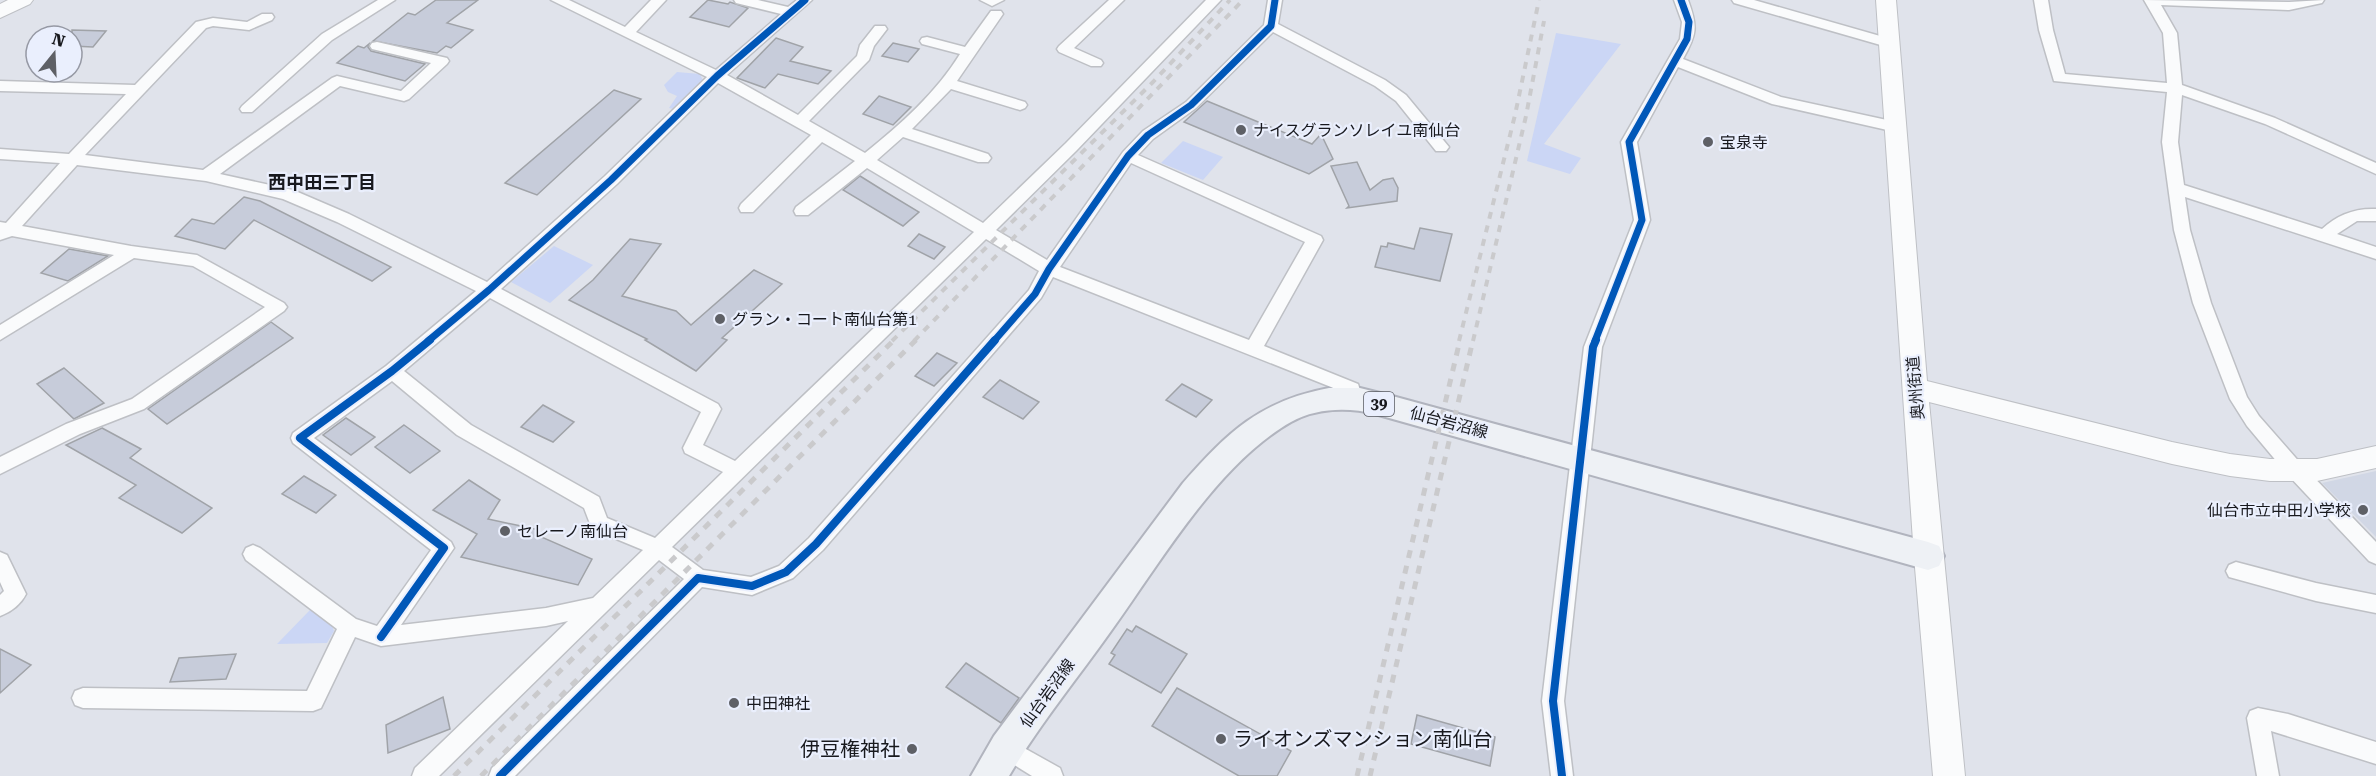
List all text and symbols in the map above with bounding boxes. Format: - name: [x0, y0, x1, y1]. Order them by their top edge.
- north arrow: [24, 24, 84, 84]
- text: N: [50, 29, 67, 51]
- place label: ナイスグランソレイユ南仙台: [1253, 121, 1460, 140]
- marker: ナイスグランソレイユ南仙台: [1234, 123, 1248, 137]
- place label: 宝泉寺: [1720, 133, 1768, 152]
- marker: 宝泉寺: [1701, 135, 1715, 149]
- district label: 西中田三丁目: [268, 172, 376, 193]
- place label: グラン・コート南仙台第1: [732, 310, 917, 329]
- marker: グラン・コート南仙台第1: [713, 312, 727, 326]
- street label: 奥州街道: [1903, 355, 1928, 421]
- road number: 39: [1364, 392, 1394, 416]
- street label: 仙台岩沼線: [1408, 403, 1490, 442]
- place label: 仙台市立中田小学校: [2207, 501, 2351, 520]
- marker: 仙台市立中田小学校: [2356, 503, 2370, 517]
- place label: セレーノ南仙台: [517, 522, 628, 541]
- marker: セレーノ南仙台: [498, 524, 512, 538]
- street label: 仙台岩沼線: [1016, 655, 1079, 731]
- place label: 中田神社: [746, 694, 810, 713]
- marker: 中田神社: [727, 696, 741, 710]
- place label: ライオンズマンション南仙台: [1233, 727, 1493, 751]
- marker: ライオンズマンション南仙台: [1214, 732, 1228, 746]
- place label: 伊豆権神社: [800, 737, 900, 761]
- marker: 伊豆権神社: [905, 742, 919, 756]

